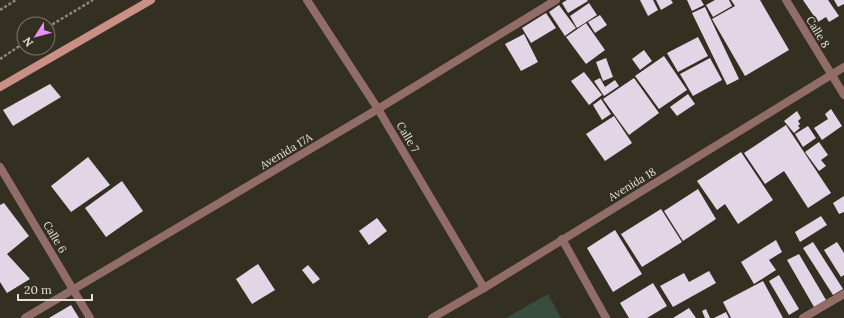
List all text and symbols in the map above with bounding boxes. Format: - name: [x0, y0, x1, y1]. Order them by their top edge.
- street label: Calle 8: [803, 14, 833, 50]
- north arrow: [16, 16, 56, 56]
- text: N: [19, 34, 36, 49]
- street label: Calle 7: [393, 119, 423, 155]
- street label: Avenida 17A: [256, 129, 316, 173]
- street label: Avenida 18: [605, 164, 658, 204]
- street label: Calle 6: [40, 219, 70, 255]
- scale bar: [18, 276, 92, 302]
- text: 20 m: [24, 282, 52, 297]

